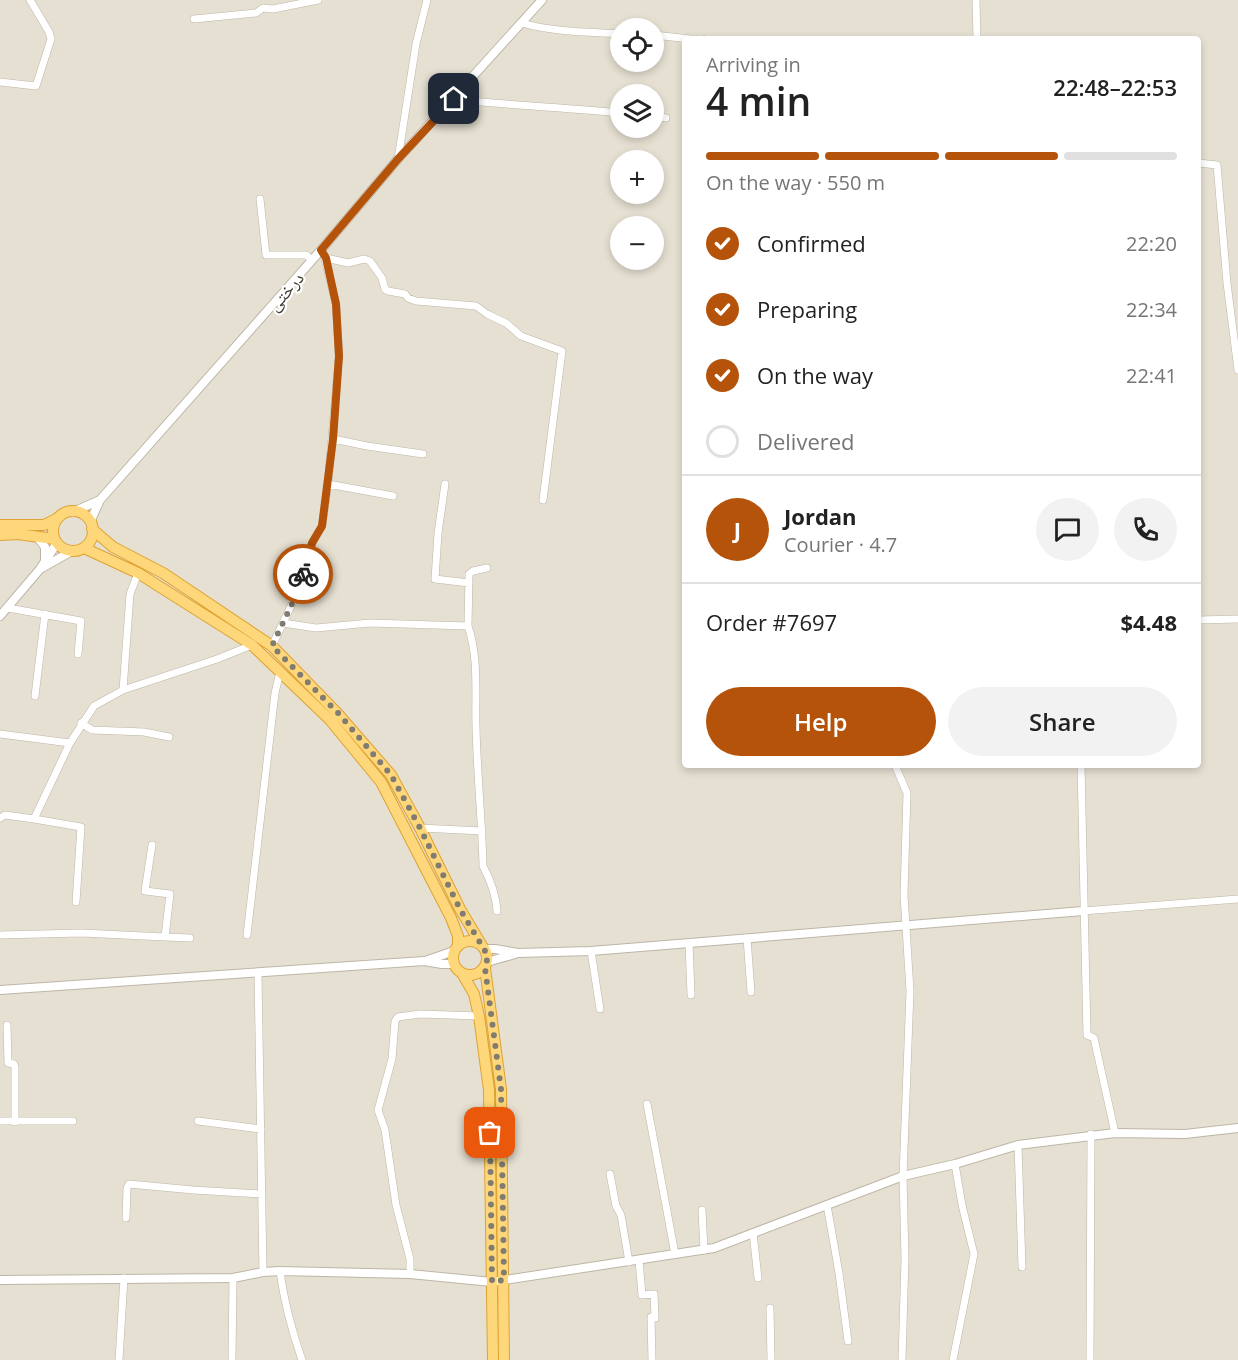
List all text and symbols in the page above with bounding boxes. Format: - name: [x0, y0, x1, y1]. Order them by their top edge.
- map controls: [610, 18, 664, 270]
- button: locate: [610, 18, 664, 72]
- text: Arriving in: [706, 51, 801, 78]
- text: 22:48–22:53: [1053, 72, 1177, 102]
- pin: [428, 73, 479, 124]
- text: 4 min: [706, 74, 811, 127]
- icon: home: [437, 82, 470, 115]
- button: layers: [610, 84, 664, 138]
- button: +: [610, 150, 664, 204]
- text: On the way · 550 m: [706, 169, 885, 196]
- button: −: [610, 216, 664, 270]
- icon: check: [706, 227, 739, 260]
- text: Confirmed: [757, 228, 866, 258]
- text: 22:20: [1126, 230, 1177, 257]
- street label: درختی: [261, 266, 309, 316]
- icon: check: [706, 293, 739, 326]
- text: Preparing: [757, 294, 857, 324]
- text: 22:34: [1126, 296, 1177, 323]
- icon: check: [706, 359, 739, 392]
- text: On the way: [757, 360, 873, 390]
- text: 22:41: [1126, 362, 1177, 389]
- text: Delivered: [757, 426, 855, 456]
- button: chat: [1036, 498, 1099, 561]
- button: phone: [1114, 498, 1177, 561]
- text: Jordan: [784, 501, 857, 531]
- text: J: [734, 514, 741, 544]
- text: Courier · 4.7: [784, 531, 897, 558]
- courier: [273, 544, 333, 604]
- icon: bike: [287, 558, 320, 591]
- text: Order #7697: [706, 607, 837, 637]
- text: $4.48: [1120, 607, 1177, 637]
- button: Help: [706, 687, 936, 756]
- button: Share: [948, 687, 1177, 756]
- pin: [464, 1107, 515, 1158]
- icon: bag: [473, 1116, 506, 1149]

